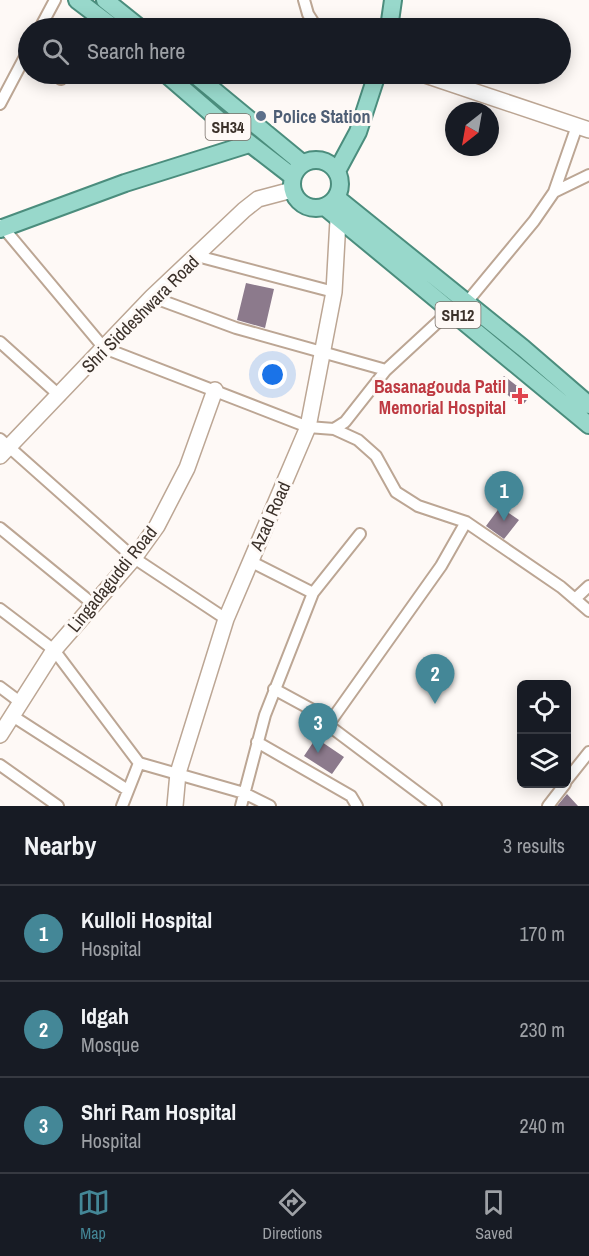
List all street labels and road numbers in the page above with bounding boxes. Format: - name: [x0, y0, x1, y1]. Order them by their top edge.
- road number: SH34: [206, 114, 250, 140]
- street label: Shri Siddeshwara Road: [76, 250, 204, 378]
- road number: SH12: [436, 302, 480, 328]
- street label: Azad Road: [243, 478, 296, 555]
- street label: Lingadaguddi Road: [61, 521, 163, 637]

